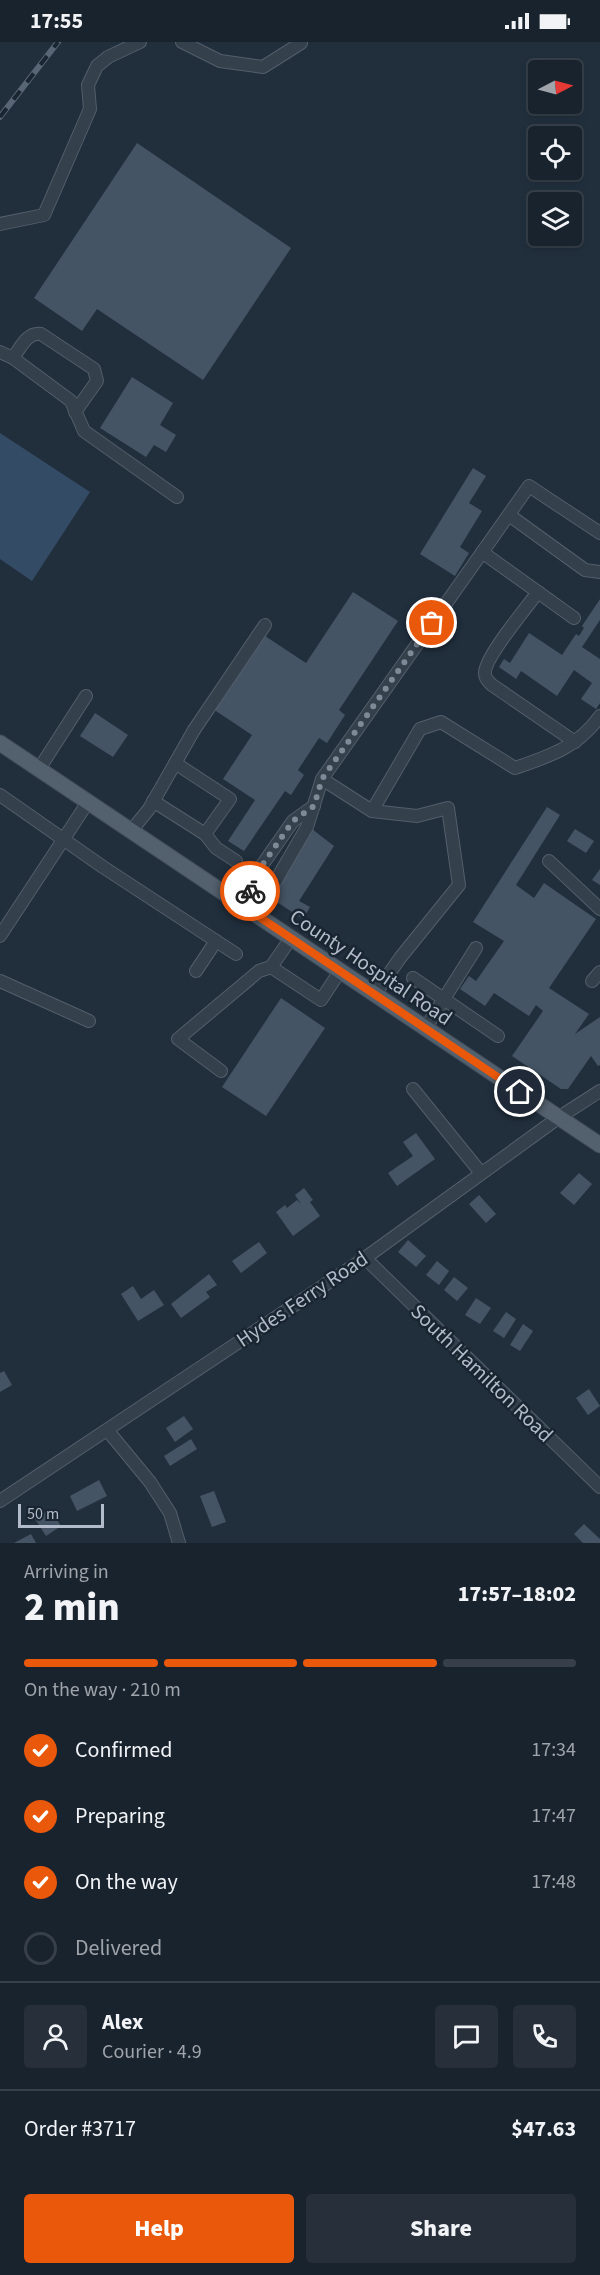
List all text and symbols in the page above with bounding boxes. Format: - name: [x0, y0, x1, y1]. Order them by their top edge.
- text: 17:55: [30, 5, 83, 37]
- north arrow: [528, 60, 582, 114]
- map controls: [528, 60, 582, 246]
- button: locate: [528, 126, 582, 180]
- button: layers: [528, 192, 582, 246]
- pin: [406, 597, 457, 648]
- icon: bag: [415, 606, 448, 639]
- courier: [220, 861, 280, 921]
- icon: bike: [234, 875, 267, 908]
- street label: County Hospital Road: [284, 901, 458, 1033]
- pin: [494, 1066, 545, 1117]
- icon: home: [503, 1075, 536, 1108]
- street label: Hydes Ferry Road: [230, 1244, 374, 1354]
- street label: South Hamilton Road: [404, 1297, 560, 1449]
- scale bar: [18, 1501, 104, 1528]
- text: 50 m: [27, 1503, 59, 1525]
- text: Arriving in: [24, 1558, 109, 1586]
- text: 17:57–18:02: [458, 1578, 576, 1610]
- text: 2 min: [24, 1580, 120, 1636]
- text: On the way · 210 m: [24, 1676, 181, 1704]
- icon: check: [24, 1734, 57, 1767]
- text: Confirmed: [75, 1734, 172, 1766]
- text: 17:34: [531, 1736, 576, 1764]
- icon: check: [24, 1800, 57, 1833]
- text: Preparing: [75, 1800, 165, 1832]
- text: 17:47: [531, 1802, 576, 1830]
- icon: check: [24, 1866, 57, 1899]
- text: On the way: [75, 1866, 178, 1898]
- text: 17:48: [531, 1868, 576, 1896]
- text: Delivered: [75, 1932, 162, 1964]
- button: person: [24, 2005, 87, 2068]
- button: chat: [435, 2005, 498, 2068]
- button: phone: [513, 2005, 576, 2068]
- text: Alex: [102, 2006, 143, 2038]
- text: Courier · 4.9: [102, 2038, 202, 2066]
- text: Order #3717: [24, 2113, 136, 2145]
- text: $47.63: [511, 2113, 576, 2145]
- button: Help: [24, 2194, 294, 2263]
- button: Share: [306, 2194, 576, 2263]

